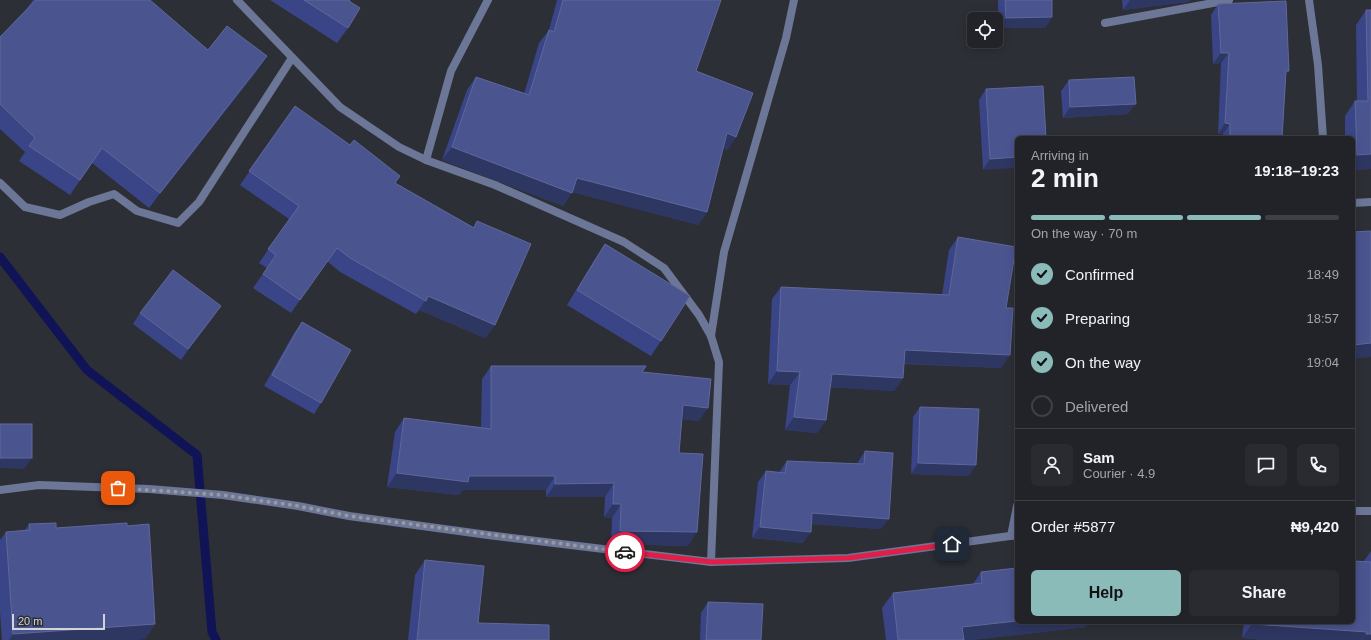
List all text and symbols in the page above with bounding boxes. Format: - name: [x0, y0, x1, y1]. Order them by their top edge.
- map controls: [967, 12, 1003, 48]
- button: locate: [967, 12, 1003, 48]
- text: Arriving in: [1031, 148, 1089, 163]
- text: 19:18–19:23: [1254, 162, 1339, 179]
- text: 2 min: [1031, 163, 1099, 193]
- text: On the way · 70 m: [1031, 226, 1137, 241]
- icon: check: [1031, 263, 1053, 285]
- text: Confirmed: [1065, 266, 1134, 283]
- text: 18:49: [1306, 267, 1339, 282]
- icon: check: [1031, 307, 1053, 329]
- text: Preparing: [1065, 310, 1130, 327]
- text: 18:57: [1306, 311, 1339, 326]
- icon: check: [1031, 351, 1053, 373]
- text: On the way: [1065, 354, 1141, 371]
- text: 19:04: [1306, 355, 1339, 370]
- text: Delivered: [1065, 398, 1128, 415]
- button: person: [1031, 444, 1073, 486]
- button: chat: [1245, 444, 1287, 486]
- button: phone: [1297, 444, 1339, 486]
- text: Sam: [1083, 449, 1115, 466]
- text: Courier · 4.9: [1083, 466, 1155, 481]
- pin: [101, 471, 135, 505]
- icon: bag: [107, 477, 129, 499]
- text: Order #5877: [1031, 518, 1115, 535]
- text: ₦9,420: [1291, 518, 1339, 535]
- pin: [935, 527, 969, 561]
- courier: [605, 532, 645, 572]
- icon: home: [941, 533, 963, 555]
- icon: car: [614, 541, 636, 563]
- button: Help: [1031, 570, 1181, 616]
- button: Share: [1189, 570, 1339, 616]
- scale bar: [12, 612, 105, 631]
- text: 20 m: [18, 615, 42, 627]

